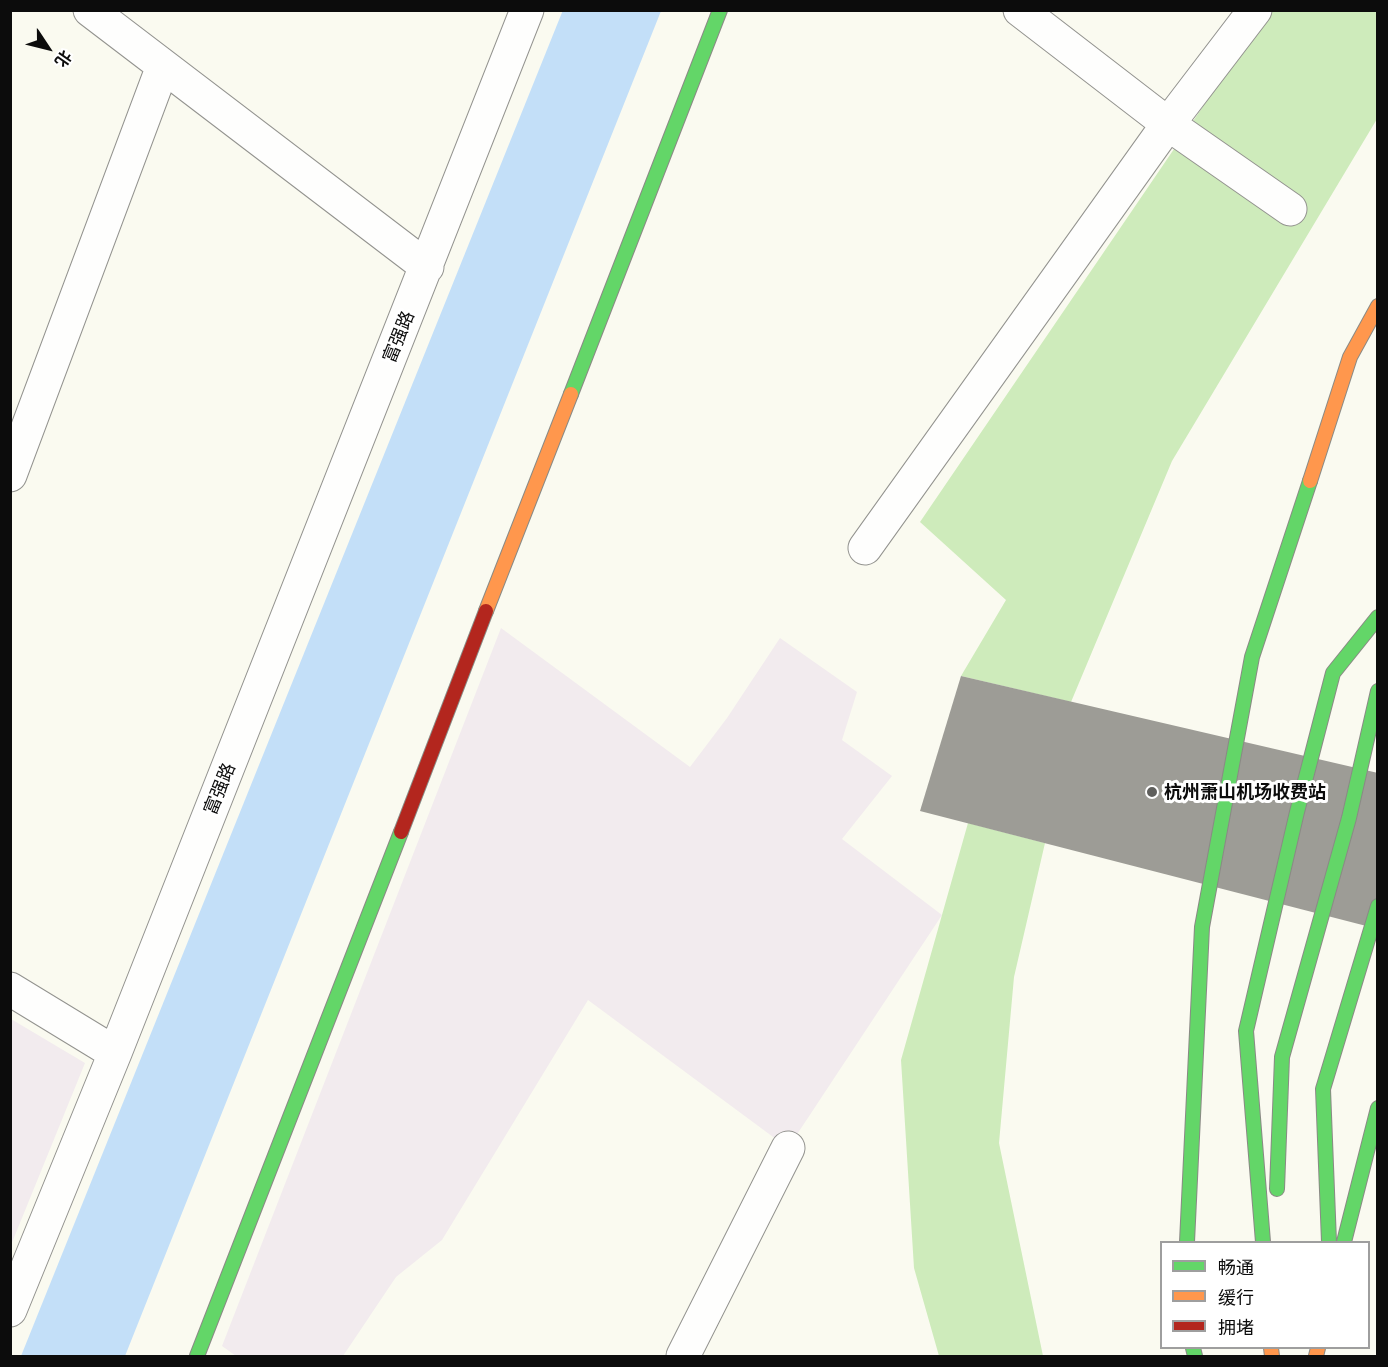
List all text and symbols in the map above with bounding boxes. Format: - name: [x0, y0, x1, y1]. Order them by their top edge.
- north arrow: [18, 18, 78, 78]
- text: 北: [52, 47, 75, 70]
- street label: 富强路: [379, 308, 419, 366]
- street label: 富强路: [200, 760, 240, 818]
- place label: 杭州萧山机场收费站: [1164, 781, 1326, 803]
- marker: 杭州萧山机场收费站: [1145, 785, 1159, 799]
- legend: [1160, 1241, 1370, 1349]
- text: 畅通: [1218, 1258, 1254, 1278]
- text: 缓行: [1218, 1288, 1254, 1308]
- text: 拥堵: [1218, 1318, 1254, 1338]

